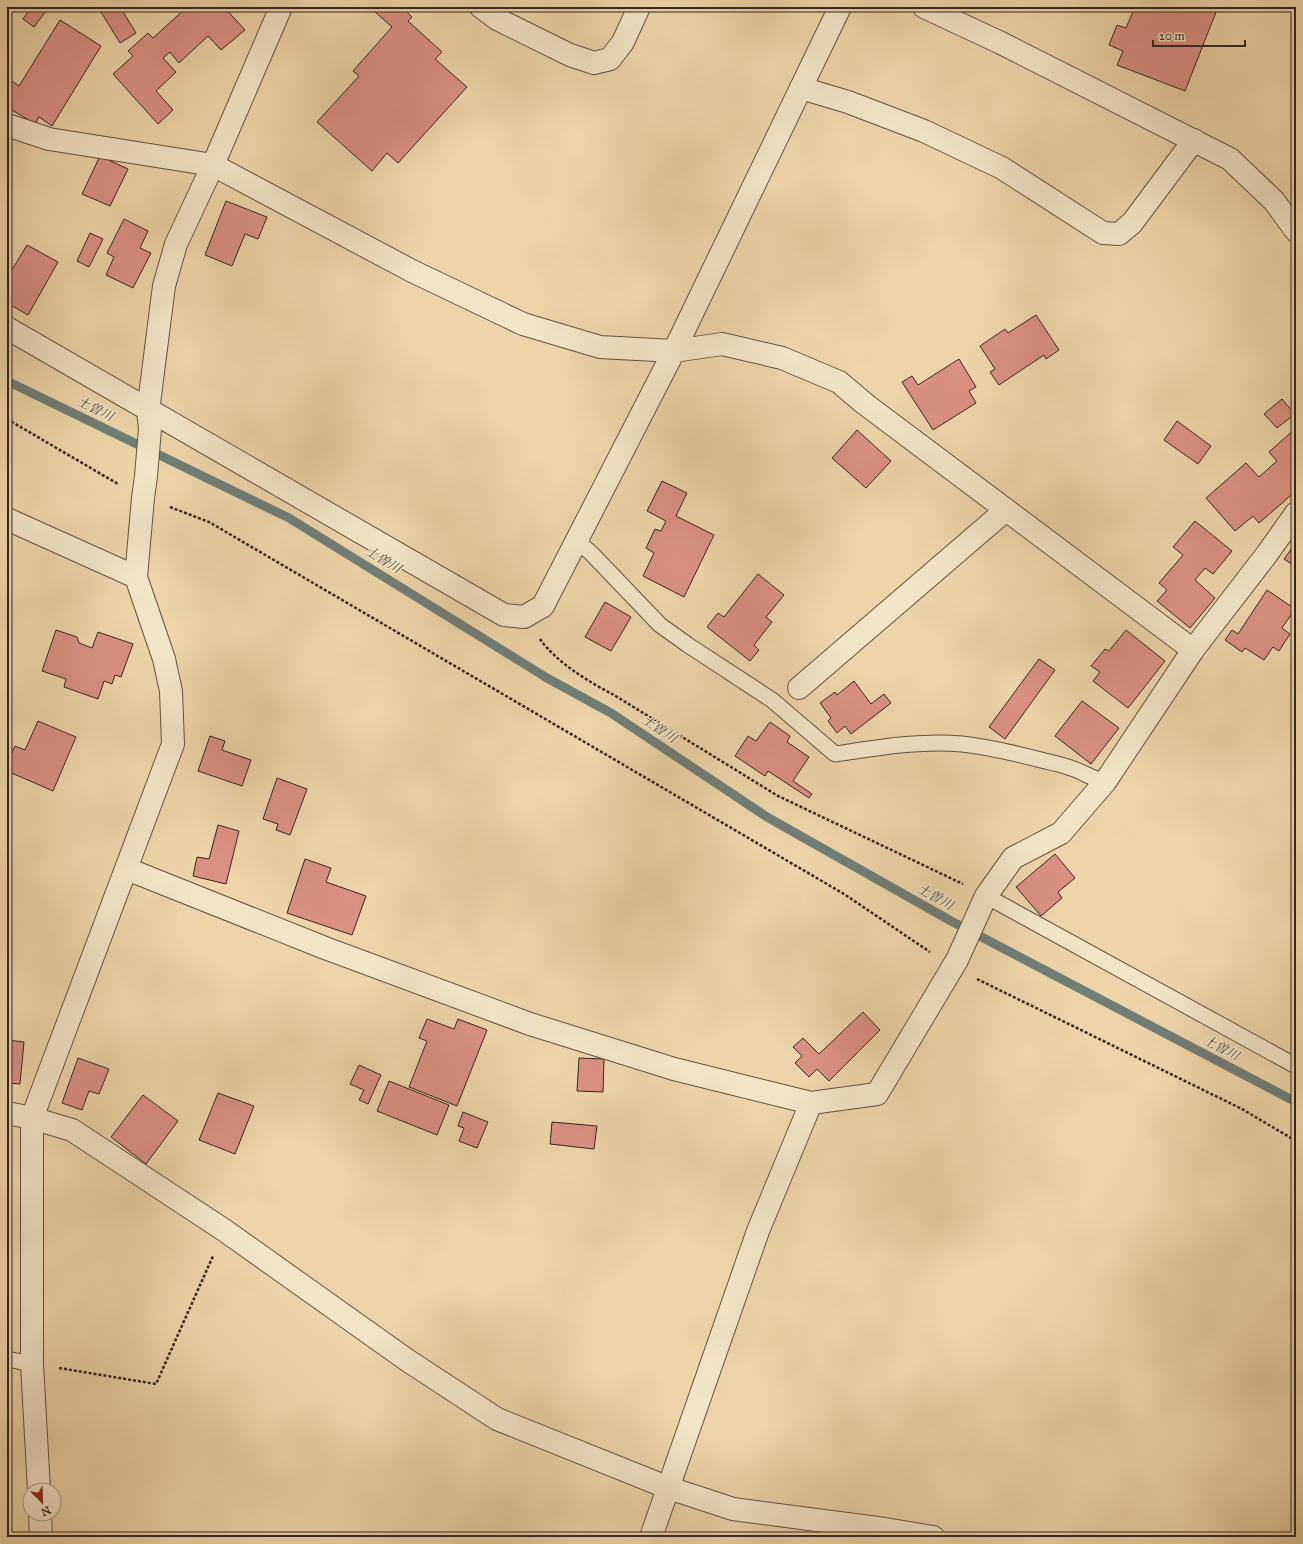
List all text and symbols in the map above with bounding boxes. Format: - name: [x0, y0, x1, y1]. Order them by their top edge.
- scale bar: [1153, 22, 1245, 48]
- text: 20 m: [1159, 29, 1185, 43]
- water label: 土曽川: [74, 393, 118, 426]
- water label: 土曽川: [362, 543, 405, 578]
- water label: 土曽川: [638, 711, 681, 748]
- water label: 土曽川: [914, 881, 958, 914]
- water label: 土曽川: [1200, 1032, 1244, 1065]
- north arrow: [22, 1482, 62, 1522]
- text: N: [38, 1503, 53, 1519]

